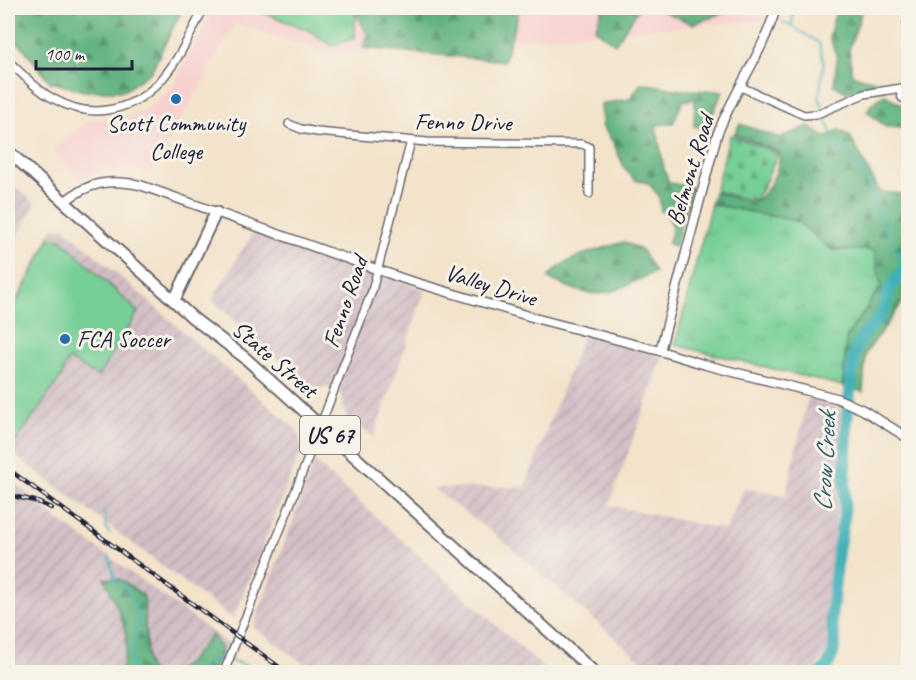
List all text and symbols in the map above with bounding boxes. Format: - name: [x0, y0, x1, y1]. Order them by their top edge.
- scale bar: [36, 33, 132, 71]
- text: 100 m: [45, 43, 86, 65]
- marker: Scott Community College: [169, 92, 183, 106]
- street label: Fenno Drive: [414, 106, 514, 138]
- place label: Scott Community College: [107, 108, 247, 166]
- street label: Belmont Road: [659, 108, 722, 229]
- street label: Fenno Road: [315, 249, 376, 352]
- street label: Valley Drive: [442, 257, 542, 314]
- street label: State Street: [226, 314, 326, 406]
- place label: FCA Soccer: [77, 324, 172, 354]
- marker: FCA Soccer: [58, 332, 72, 346]
- water label: Crow Creek: [805, 407, 844, 512]
- road number: US 67: [300, 416, 360, 454]

